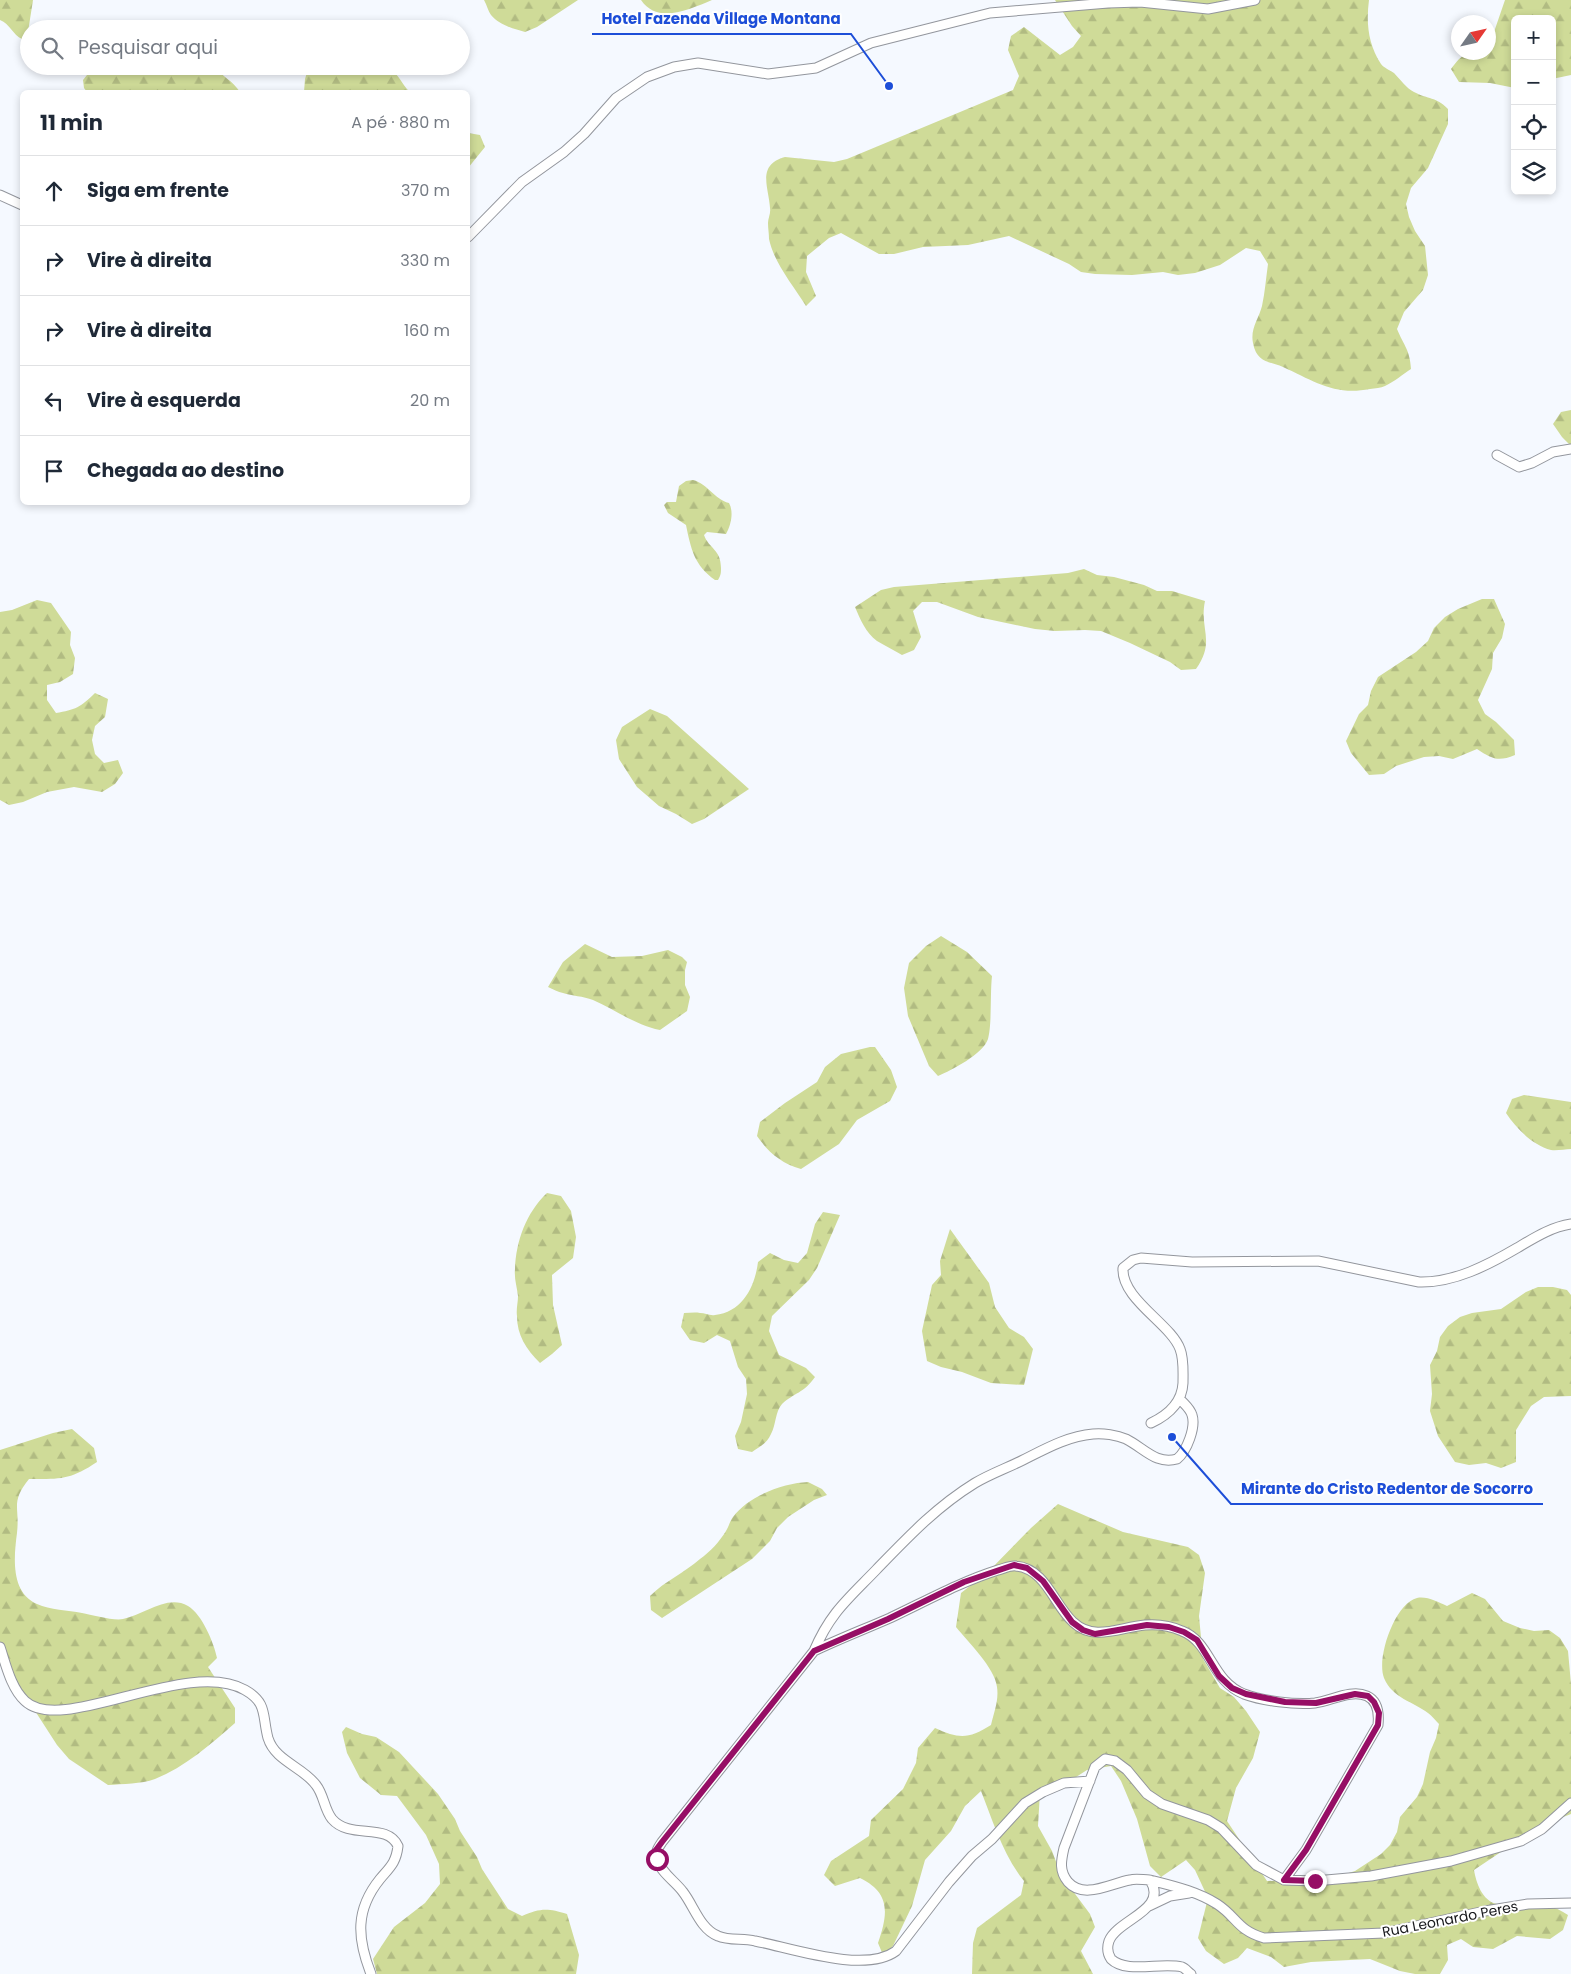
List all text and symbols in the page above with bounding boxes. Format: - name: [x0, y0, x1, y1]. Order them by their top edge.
- callout: Hotel Fazenda Village Montana: [592, 4, 851, 34]
- text: Hotel Fazenda Village Montana: [601, 8, 841, 29]
- north arrow: [1451, 15, 1496, 60]
- map controls: [1511, 15, 1556, 195]
- button: +: [1511, 15, 1556, 60]
- search box: [20, 20, 470, 75]
- icon: search: [38, 34, 66, 62]
- text: Pesquisar aqui: [78, 34, 218, 61]
- button: −: [1511, 60, 1556, 105]
- button: locate: [1511, 105, 1556, 150]
- text: 11 min: [40, 108, 103, 137]
- text: A pé · 880 m: [351, 111, 450, 134]
- button: layers: [1511, 150, 1556, 195]
- icon: ahead: [40, 177, 68, 205]
- text: Siga em frente: [87, 177, 229, 204]
- text: 370 m: [401, 179, 450, 202]
- icon: right: [40, 247, 68, 275]
- text: Vire à direita: [87, 247, 212, 274]
- text: 330 m: [400, 249, 450, 272]
- icon: right: [40, 317, 68, 345]
- text: Vire à direita: [87, 317, 212, 344]
- text: 160 m: [404, 319, 450, 342]
- icon: left: [40, 387, 68, 415]
- text: Vire à esquerda: [87, 387, 241, 414]
- text: 20 m: [410, 389, 450, 412]
- icon: arrive: [40, 457, 68, 485]
- text: Chegada ao destino: [87, 457, 284, 484]
- callout: Mirante do Cristo Redentor de Socorro: [1231, 1474, 1543, 1504]
- text: Mirante do Cristo Redentor de Socorro: [1241, 1478, 1533, 1499]
- route start: [646, 1848, 669, 1871]
- route end: [1304, 1870, 1327, 1893]
- street label: Rua Leonardo Peres: [1380, 1896, 1520, 1942]

